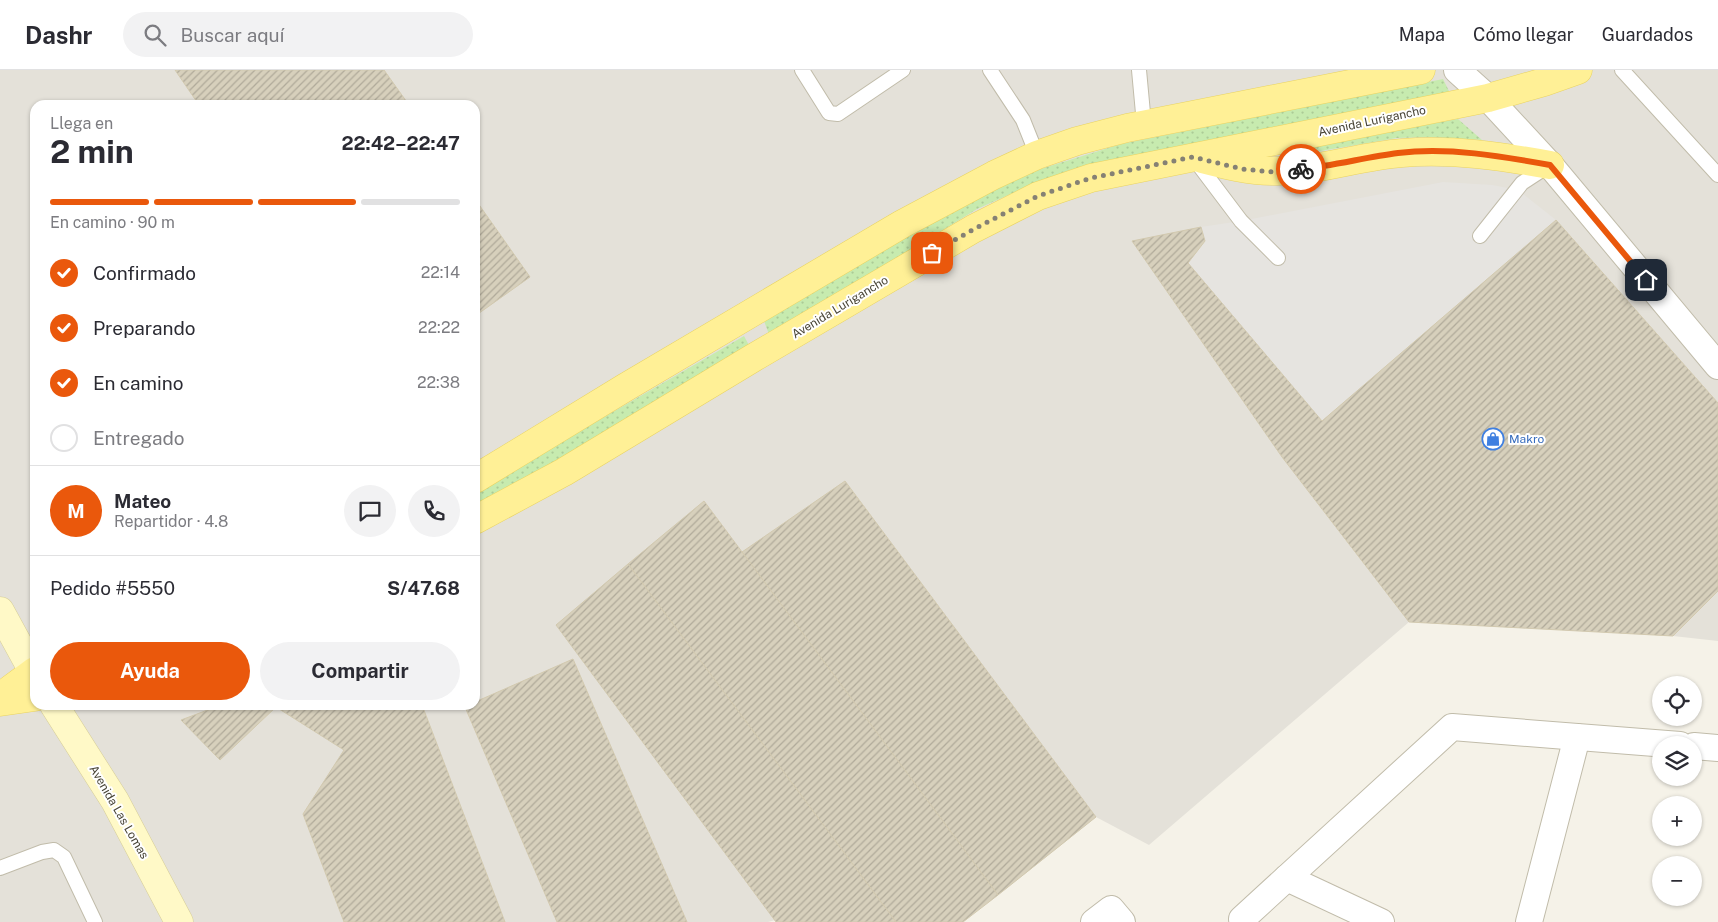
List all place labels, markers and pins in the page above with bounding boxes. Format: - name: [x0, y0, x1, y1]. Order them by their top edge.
- pin: [911, 232, 953, 274]
- pin: [1625, 259, 1667, 301]
- shop icon: Makro: [1481, 427, 1505, 451]
- place label: Makro: [1509, 432, 1545, 446]

